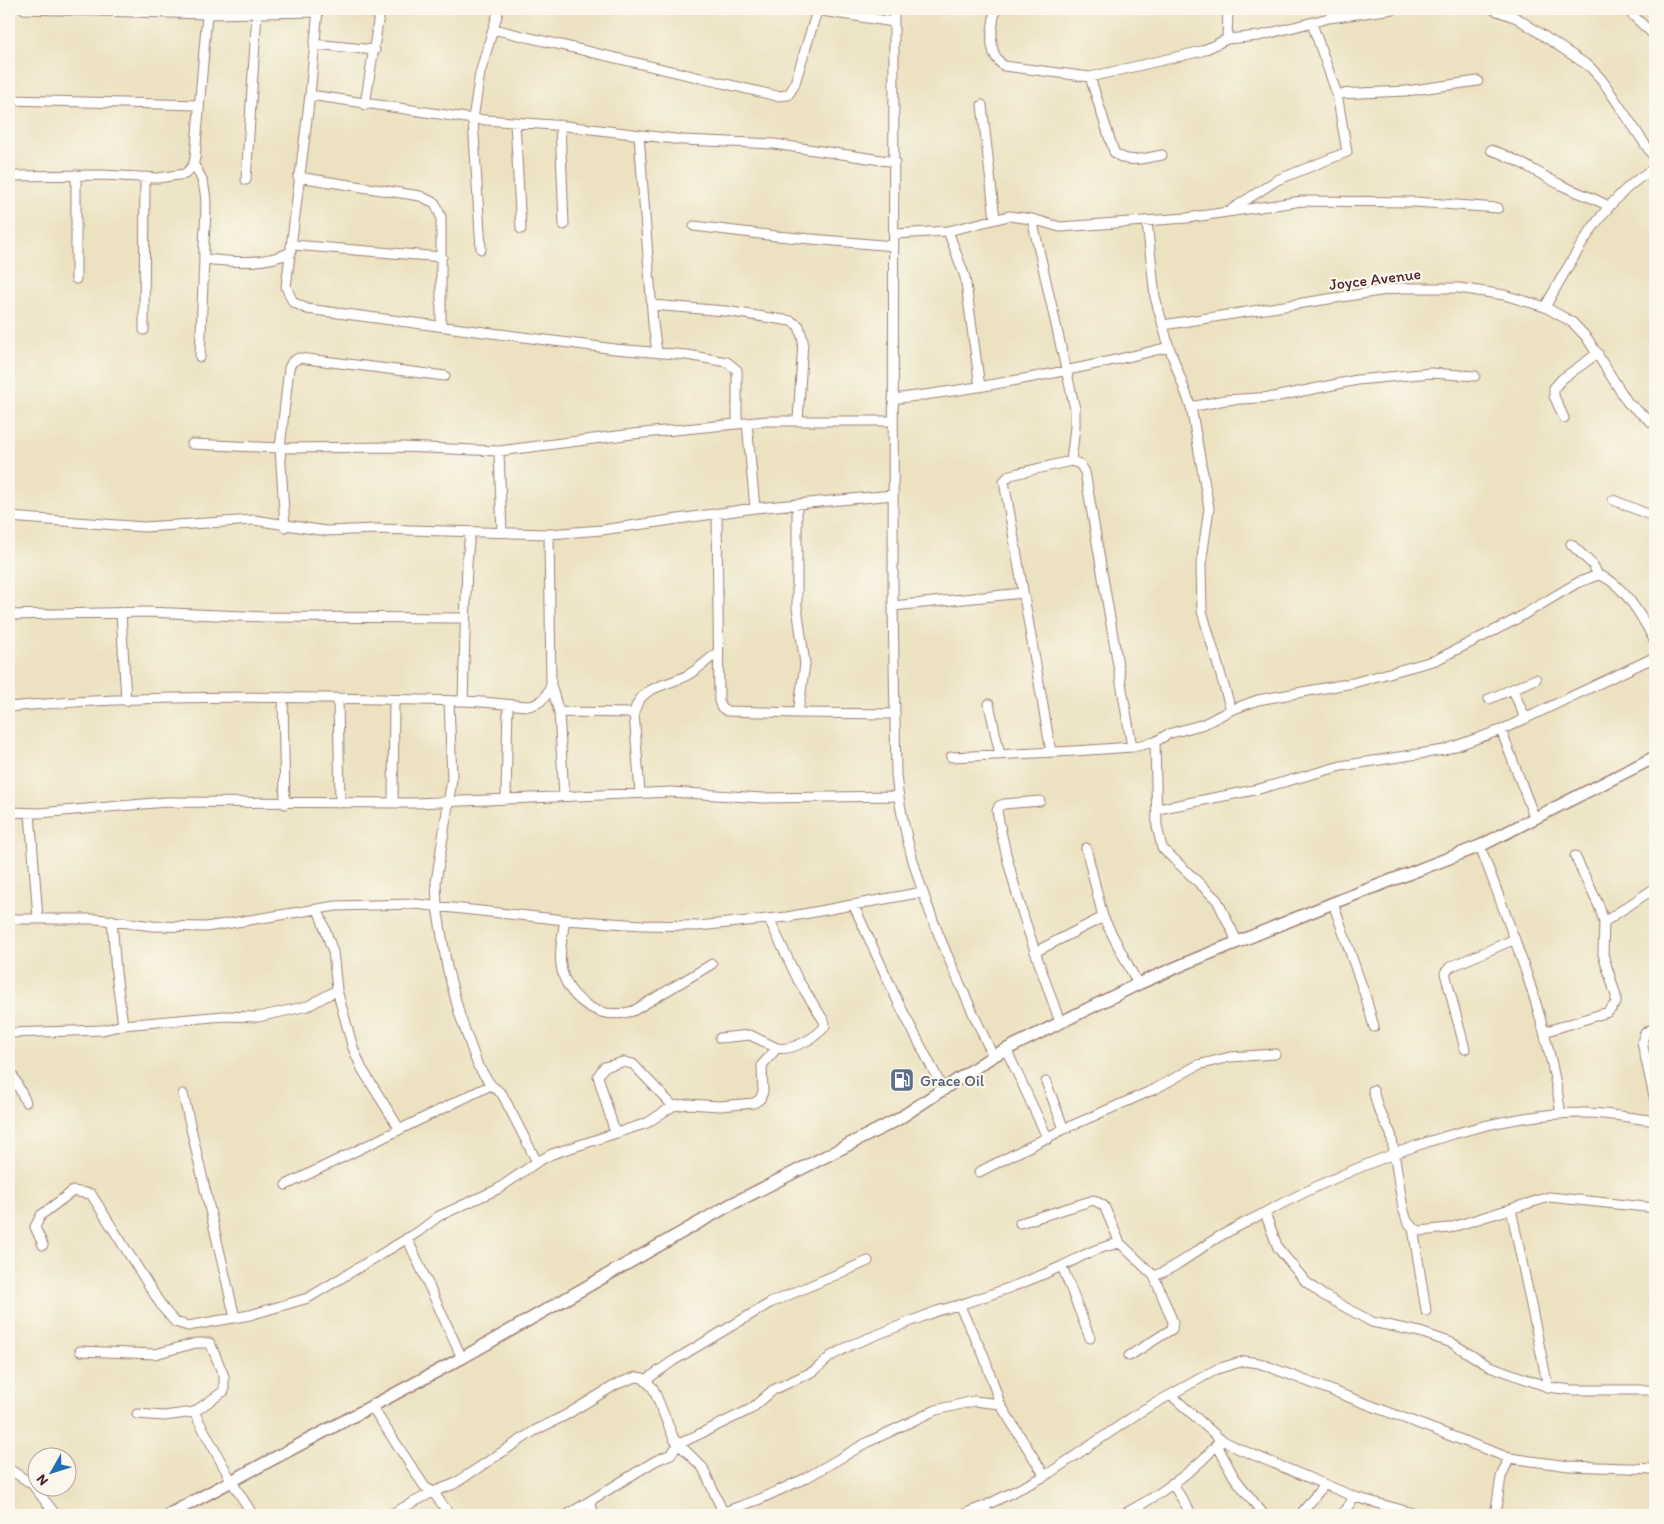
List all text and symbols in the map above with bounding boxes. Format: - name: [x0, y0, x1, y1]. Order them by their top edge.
- street label: Joyce Avenue: [1328, 264, 1422, 294]
- fuel station icon: Grace Oil: [889, 1067, 915, 1093]
- place label: Grace Oil: [920, 1071, 985, 1090]
- north arrow: [28, 1446, 78, 1496]
- text: N: [33, 1471, 52, 1489]

